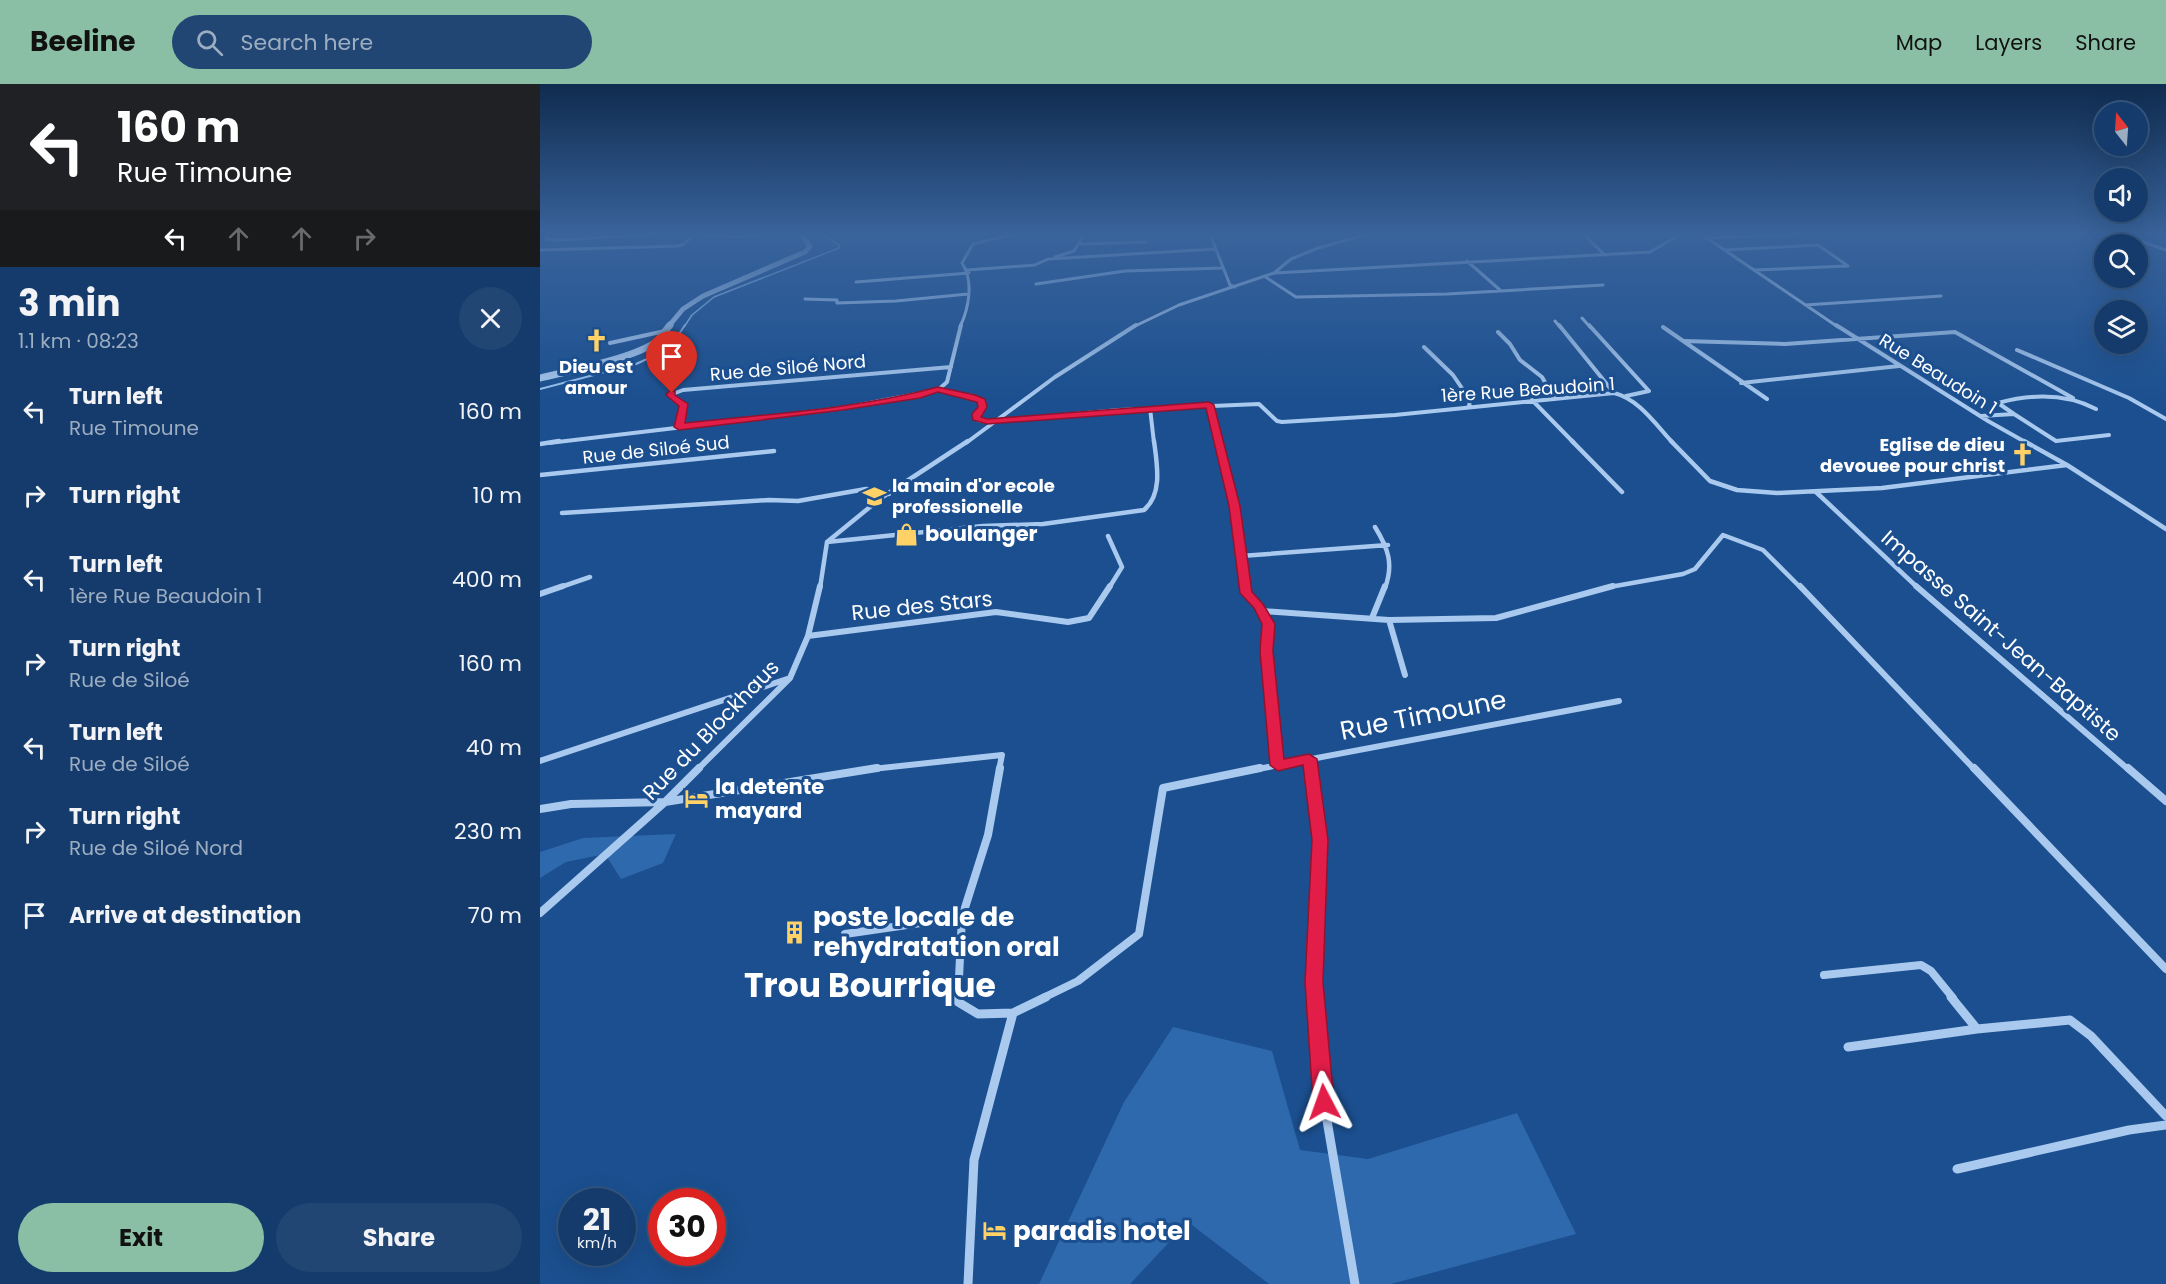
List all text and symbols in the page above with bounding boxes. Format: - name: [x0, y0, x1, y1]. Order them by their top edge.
- search box: [172, 15, 592, 69]
- text: Beeline: [30, 22, 136, 61]
- icon: search: [193, 26, 226, 59]
- text: Search here: [241, 27, 373, 58]
- text: Map: [1896, 28, 1942, 57]
- text: Layers: [1975, 28, 2042, 57]
- text: Share: [2075, 28, 2136, 57]
- text: 160 m: [117, 98, 240, 157]
- north arrow: [2094, 102, 2148, 156]
- map controls: [2094, 102, 2148, 354]
- icon: left: [18, 108, 96, 186]
- text: Rue Timoune: [117, 154, 292, 191]
- button: sound: [2094, 168, 2148, 222]
- icon: left: [159, 222, 192, 255]
- icon: ahead: [222, 222, 255, 255]
- icon: ahead: [285, 222, 318, 255]
- icon: right: [348, 222, 381, 255]
- button: search: [2094, 234, 2148, 288]
- text: 3 min: [18, 278, 120, 329]
- button: close: [459, 287, 522, 350]
- button: layers: [2094, 300, 2148, 354]
- text: 1.1 km · 08:23: [18, 327, 139, 355]
- street label: Rue Beaudoin 1: [1875, 327, 2002, 420]
- church icon: Dieu est amour: [583, 328, 609, 354]
- pin: [646, 331, 697, 393]
- icon: arrive: [655, 340, 688, 373]
- street label: Rue de Siloé Nord: [709, 348, 867, 387]
- place label: Dieu est amour: [559, 354, 633, 400]
- street label: 1ère Rue Beaudoin 1: [1440, 371, 1616, 408]
- text: Turn left: [69, 381, 163, 412]
- icon: left: [18, 395, 51, 428]
- text: 160 m: [459, 396, 522, 427]
- text: Rue Timoune: [69, 414, 199, 442]
- street label: Rue de Siloé Sud: [581, 429, 731, 470]
- place label: Eglise de dieu devouee pour christ: [1820, 432, 2005, 478]
- church icon: Eglise de dieu devouee pour christ: [2010, 442, 2036, 468]
- place label: la main d'or ecole professionelle: [892, 473, 1055, 519]
- icon: right: [18, 479, 51, 512]
- text: Turn right: [69, 480, 180, 511]
- text: 10 m: [473, 480, 522, 511]
- school or university icon: la main d'or ecole professionelle: [861, 483, 887, 509]
- place label: boulanger: [925, 519, 1038, 548]
- shop icon: boulanger: [894, 521, 920, 547]
- street label: Impasse Saint-Jean-Baptiste: [1875, 523, 2127, 748]
- text: Turn left: [69, 549, 163, 580]
- icon: left: [18, 563, 51, 596]
- text: 400 m: [452, 564, 522, 595]
- text: 1ère Rue Beaudoin 1: [69, 582, 262, 610]
- street label: Rue des Stars: [850, 584, 994, 627]
- text: Turn right: [69, 633, 180, 664]
- icon: right: [18, 647, 51, 680]
- text: 160 m: [459, 648, 522, 679]
- street label: Rue du Blockhaus: [636, 653, 785, 806]
- text: Rue de Siloé: [69, 666, 190, 694]
- street label: Rue Timoune: [1337, 681, 1509, 749]
- text: Turn left: [69, 717, 163, 748]
- icon: left: [18, 731, 51, 764]
- text: 40 m: [466, 732, 522, 763]
- text: Rue de Siloé: [69, 750, 190, 778]
- place label: la detente mayard: [715, 772, 824, 825]
- hotel icon: la detente mayard: [684, 786, 710, 812]
- text: Turn right: [69, 801, 180, 832]
- icon: right: [18, 815, 51, 848]
- text: 230 m: [454, 816, 522, 847]
- text: Rue de Siloé Nord: [69, 834, 243, 862]
- icon: arrive: [18, 899, 51, 932]
- place label: poste locale de rehydratation oral: [813, 899, 1060, 965]
- text: Arrive at destination: [69, 900, 301, 931]
- text: 70 m: [468, 900, 522, 931]
- building icon: poste locale de rehydratation oral: [782, 919, 808, 945]
- district label: Trou Bourrique: [744, 962, 996, 1009]
- position arrow: [1292, 1070, 1356, 1134]
- speed limit sign: 30: [648, 1188, 726, 1266]
- text: 21: [583, 1198, 611, 1241]
- button: Exit: [18, 1203, 264, 1272]
- button: Share: [276, 1203, 522, 1272]
- place label: paradis hotel: [1013, 1213, 1191, 1249]
- hotel icon: paradis hotel: [982, 1218, 1008, 1244]
- text: km/h: [577, 1232, 617, 1253]

